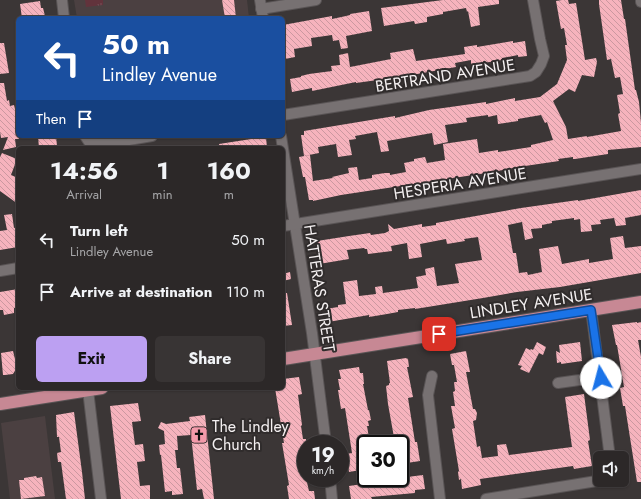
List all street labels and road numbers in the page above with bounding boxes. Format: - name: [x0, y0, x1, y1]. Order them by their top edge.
- street label: BERTRAND AVENUE: [374, 53, 517, 98]
- street label: HESPERIA AVENUE: [392, 162, 528, 205]
- street label: HATTERAS STREET: [298, 223, 341, 354]
- street label: LINDLEY AVENUE: [468, 282, 594, 325]

